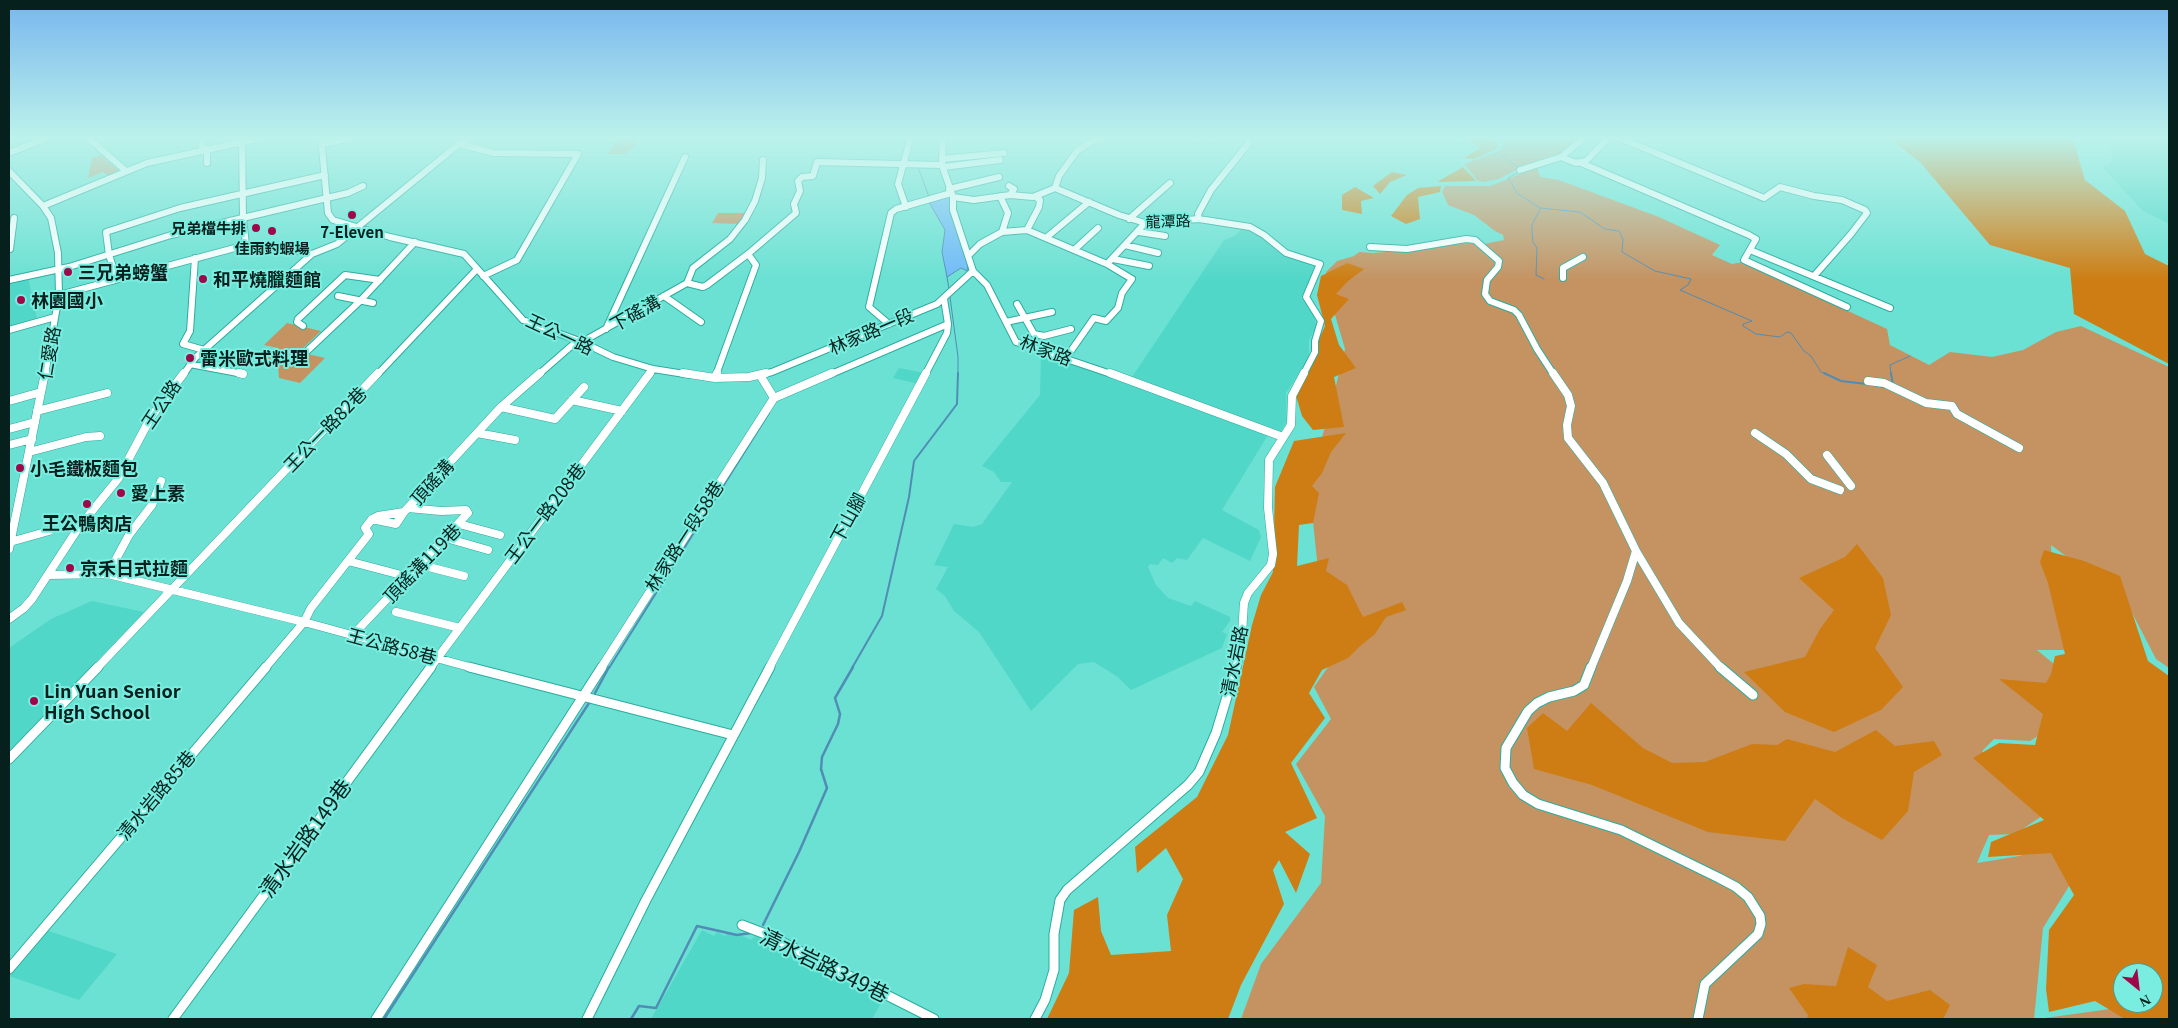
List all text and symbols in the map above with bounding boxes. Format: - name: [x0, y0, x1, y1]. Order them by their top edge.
- marker: 7-Eleven: [346, 209, 358, 221]
- street label: 龍潭路: [1145, 211, 1191, 231]
- place label: 兄弟檔牛排: [171, 219, 246, 237]
- marker: 兄弟檔牛排: [250, 222, 262, 234]
- place label: 7-Eleven: [320, 223, 384, 241]
- marker: 佳雨釣蝦場: [266, 225, 278, 237]
- place label: 佳雨釣蝦場: [235, 239, 309, 257]
- place label: 三兄弟螃蟹: [78, 261, 168, 283]
- marker: 三兄弟螃蟹: [62, 266, 74, 278]
- place label: 和平燒臘麵館: [213, 268, 321, 290]
- marker: 和平燒臘麵館: [197, 273, 209, 285]
- place label: 林園國小: [31, 289, 103, 311]
- street label: 下磘溝: [606, 290, 664, 336]
- marker: 林園國小: [15, 294, 27, 306]
- street label: 林家路一段: [825, 303, 917, 359]
- street label: 王公一路: [523, 309, 597, 359]
- street label: 仁愛路: [34, 325, 64, 381]
- street label: 林家路: [1017, 330, 1075, 370]
- place label: 雷米歐式料理: [200, 347, 308, 369]
- marker: 雷米歐式料理: [184, 352, 196, 364]
- street label: 王公路: [137, 376, 185, 432]
- street label: 王公一路82巷: [279, 382, 371, 476]
- street label: 頂磘溝: [406, 455, 458, 509]
- place label: 小毛鐵板麵包: [30, 457, 138, 479]
- street label: 王公一路208巷: [500, 459, 590, 567]
- marker: 小毛鐵板麵包: [14, 462, 26, 474]
- street label: 林家路一段58巷: [640, 476, 728, 596]
- place label: 愛上素: [131, 482, 185, 504]
- marker: 愛上素: [115, 487, 127, 499]
- street label: 下山腳: [826, 489, 870, 547]
- marker: 王公鴨肉店: [81, 498, 93, 510]
- place label: 王公鴨肉店: [42, 512, 132, 534]
- street label: 頂磘溝119巷: [379, 519, 465, 607]
- place label: 京禾日式拉麵: [80, 557, 188, 579]
- marker: 京禾日式拉麵: [64, 562, 76, 574]
- street label: 王公路58巷: [345, 624, 439, 668]
- street label: 清水岩路: [1217, 624, 1251, 698]
- place label: Lin Yuan Senior High School: [44, 680, 181, 722]
- marker: Lin Yuan Senior High School: [28, 695, 40, 707]
- street label: 清水岩路85巷: [112, 746, 200, 844]
- street label: 清水岩路149巷: [254, 774, 356, 902]
- street label: 清水岩路349巷: [757, 923, 893, 1007]
- north arrow: [2113, 963, 2163, 1013]
- text: N: [2137, 992, 2153, 1010]

